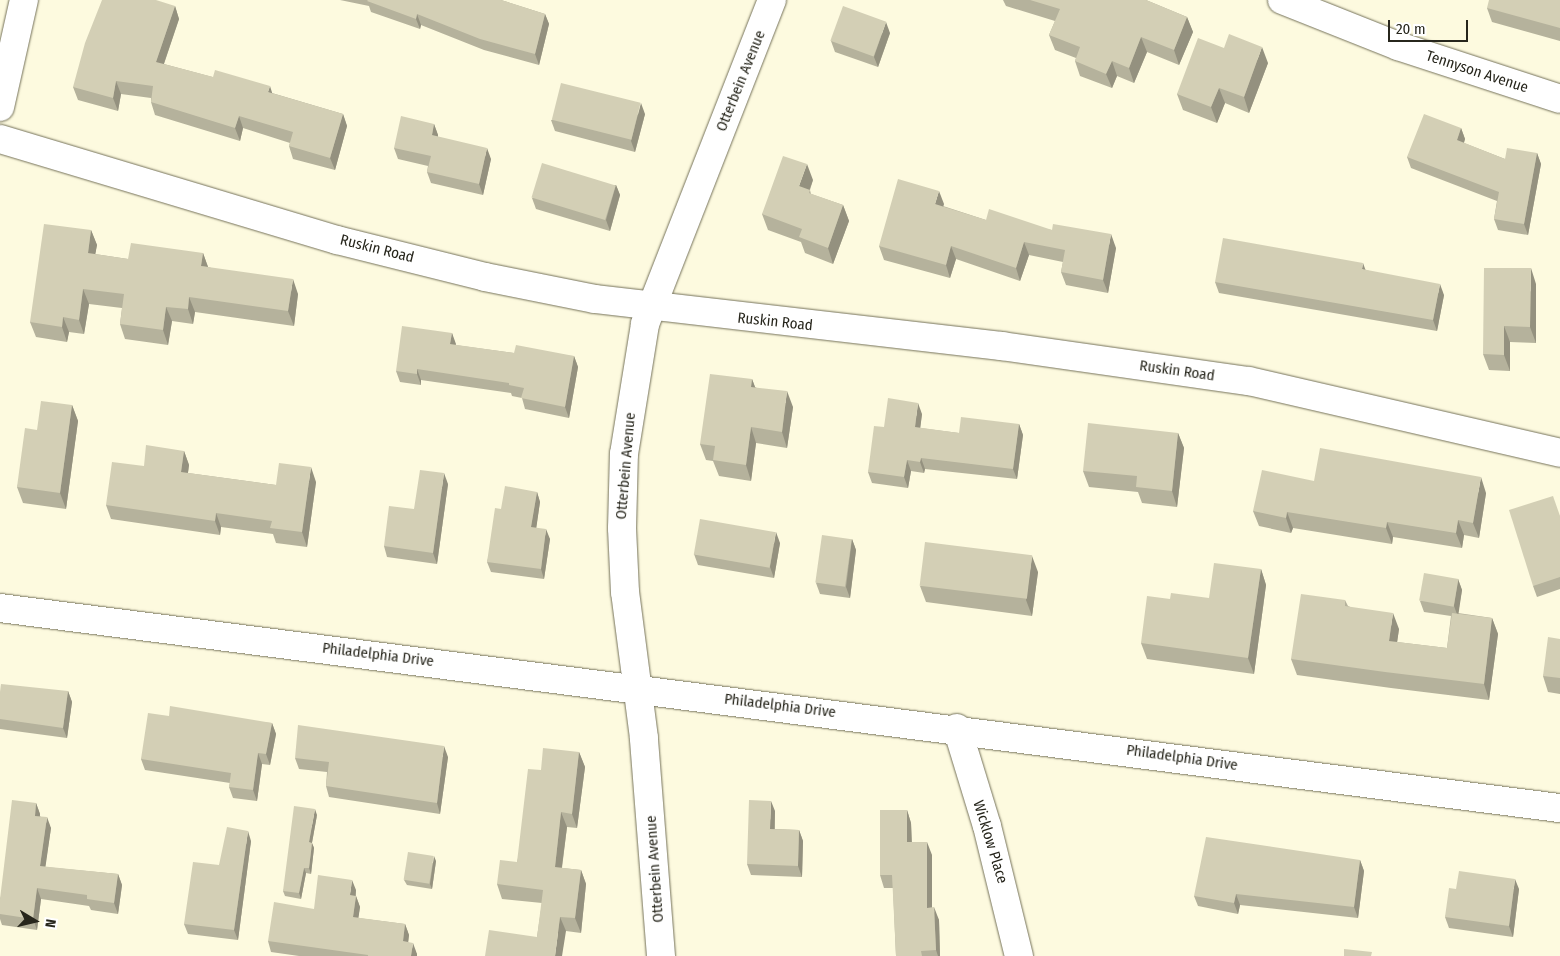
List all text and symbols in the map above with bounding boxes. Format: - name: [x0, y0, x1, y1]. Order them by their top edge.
- scale bar: [1390, 10, 1470, 42]
- text: 20 m: [1396, 20, 1426, 38]
- street label: Otterbein Avenue: [713, 28, 769, 134]
- street label: Tennyson Avenue: [1424, 47, 1530, 97]
- street label: Ruskin Road: [338, 231, 416, 267]
- street label: Ruskin Road: [736, 309, 814, 335]
- street label: Ruskin Road: [1138, 357, 1216, 385]
- street label: Otterbein Avenue: [612, 412, 640, 520]
- street label: Philadelphia Drive: [321, 639, 435, 671]
- street label: Philadelphia Drive: [723, 690, 837, 722]
- street label: Philadelphia Drive: [1125, 741, 1239, 775]
- street label: Wicklow Place: [969, 798, 1011, 886]
- street label: Otterbein Avenue: [642, 815, 668, 923]
- north arrow: [10, 896, 60, 946]
- text: N: [41, 918, 59, 929]

